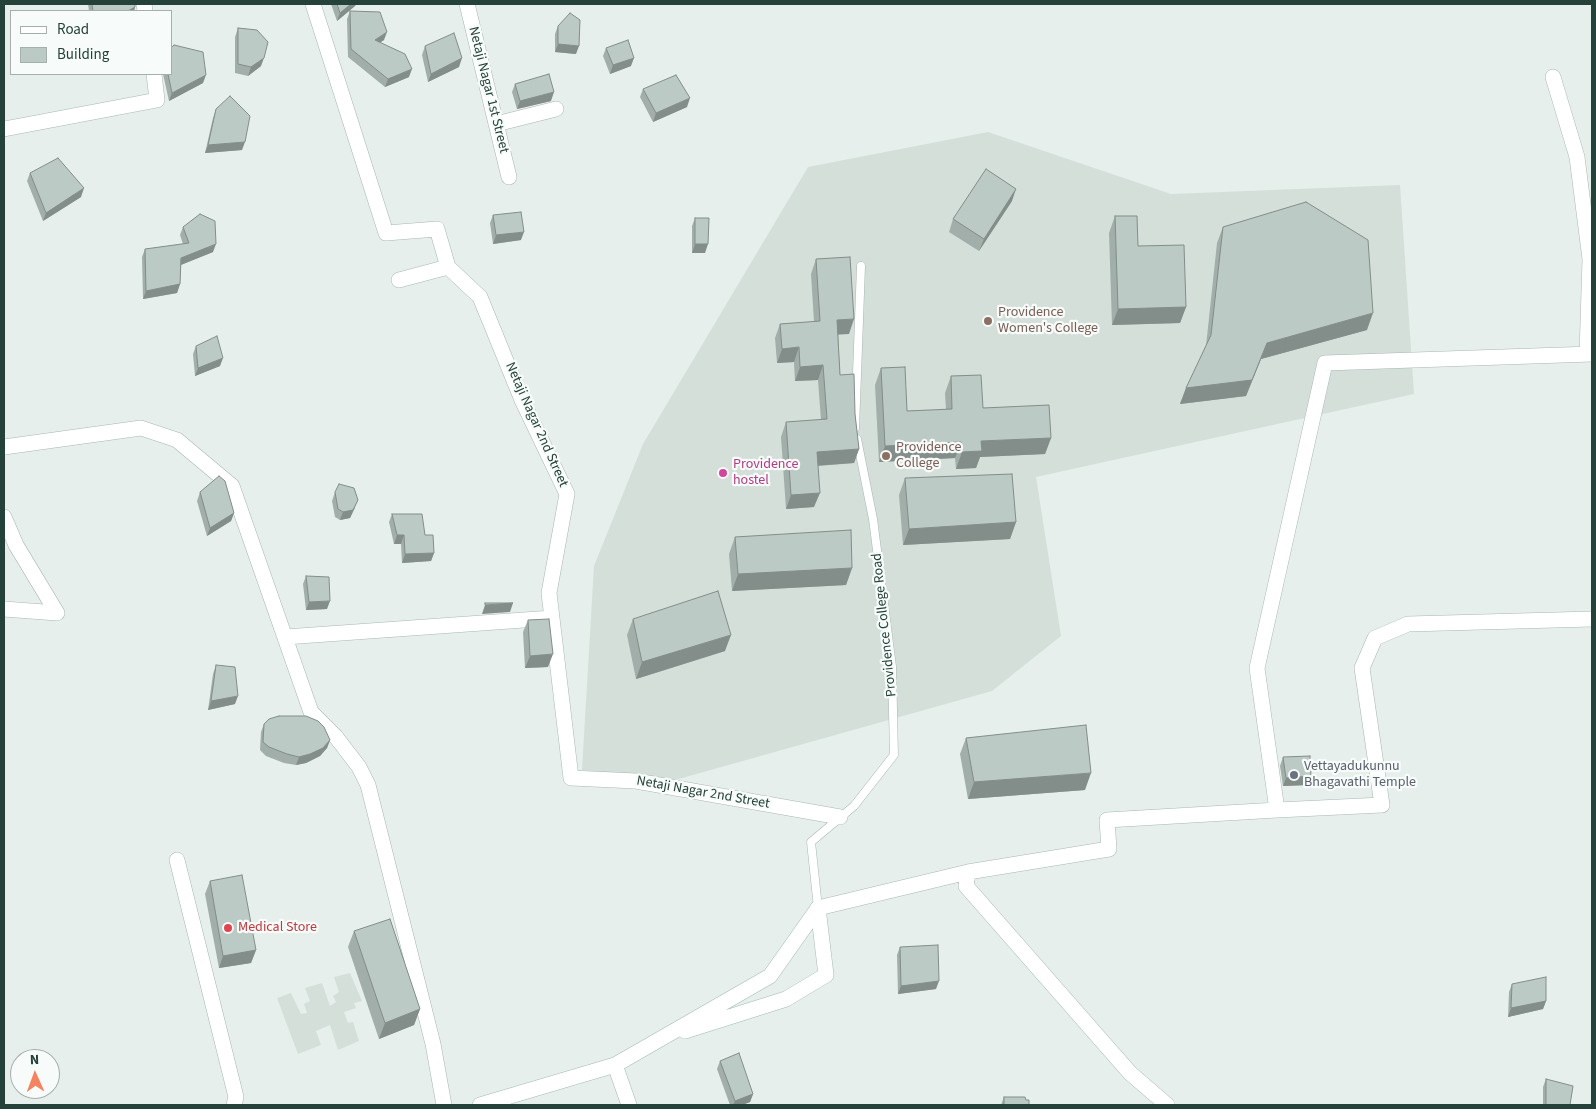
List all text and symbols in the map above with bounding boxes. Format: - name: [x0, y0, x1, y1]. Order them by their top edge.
- legend: [10, 10, 172, 75]
- text: Road: [57, 19, 89, 40]
- street label: Netaji Nagar 1st Street: [464, 25, 512, 155]
- text: Building: [57, 44, 109, 65]
- place label: Providence Women's College: [998, 305, 1098, 338]
- marker: Providence Women's College: [982, 315, 994, 327]
- street label: Netaji Nagar 2nd Street: [501, 360, 571, 490]
- place label: Providence College: [896, 440, 962, 472]
- marker: Providence College: [880, 450, 892, 462]
- place label: Providence hostel: [733, 457, 799, 490]
- marker: Providence hostel: [717, 467, 729, 479]
- street label: Providence College Road: [869, 552, 901, 698]
- place label: Vettayadukunnu Bhagavathi Temple: [1304, 759, 1416, 792]
- marker: Vettayadukunnu Bhagavathi Temple: [1288, 769, 1300, 781]
- street label: Netaji Nagar 2nd Street: [635, 773, 771, 813]
- place label: Medical Store: [238, 920, 317, 936]
- marker: Medical Store: [222, 922, 234, 934]
- north arrow: [10, 1049, 60, 1099]
- text: N: [30, 1050, 40, 1070]

